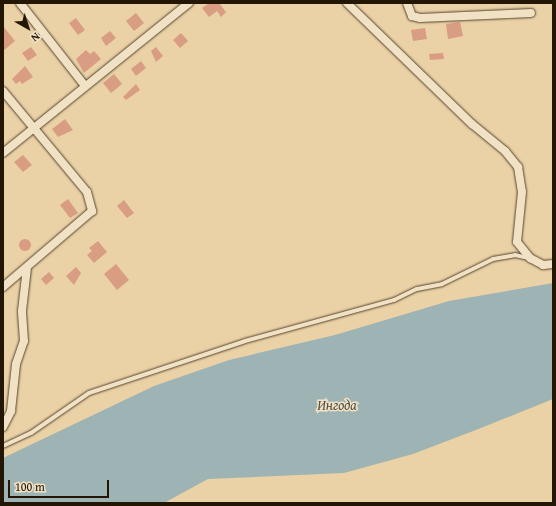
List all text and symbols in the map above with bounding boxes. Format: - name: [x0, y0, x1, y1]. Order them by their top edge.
- north arrow: [8, 8, 48, 48]
- text: N: [28, 29, 43, 46]
- water label: Ингода: [317, 397, 357, 413]
- scale bar: [10, 472, 111, 498]
- text: 100 m: [15, 478, 45, 495]

